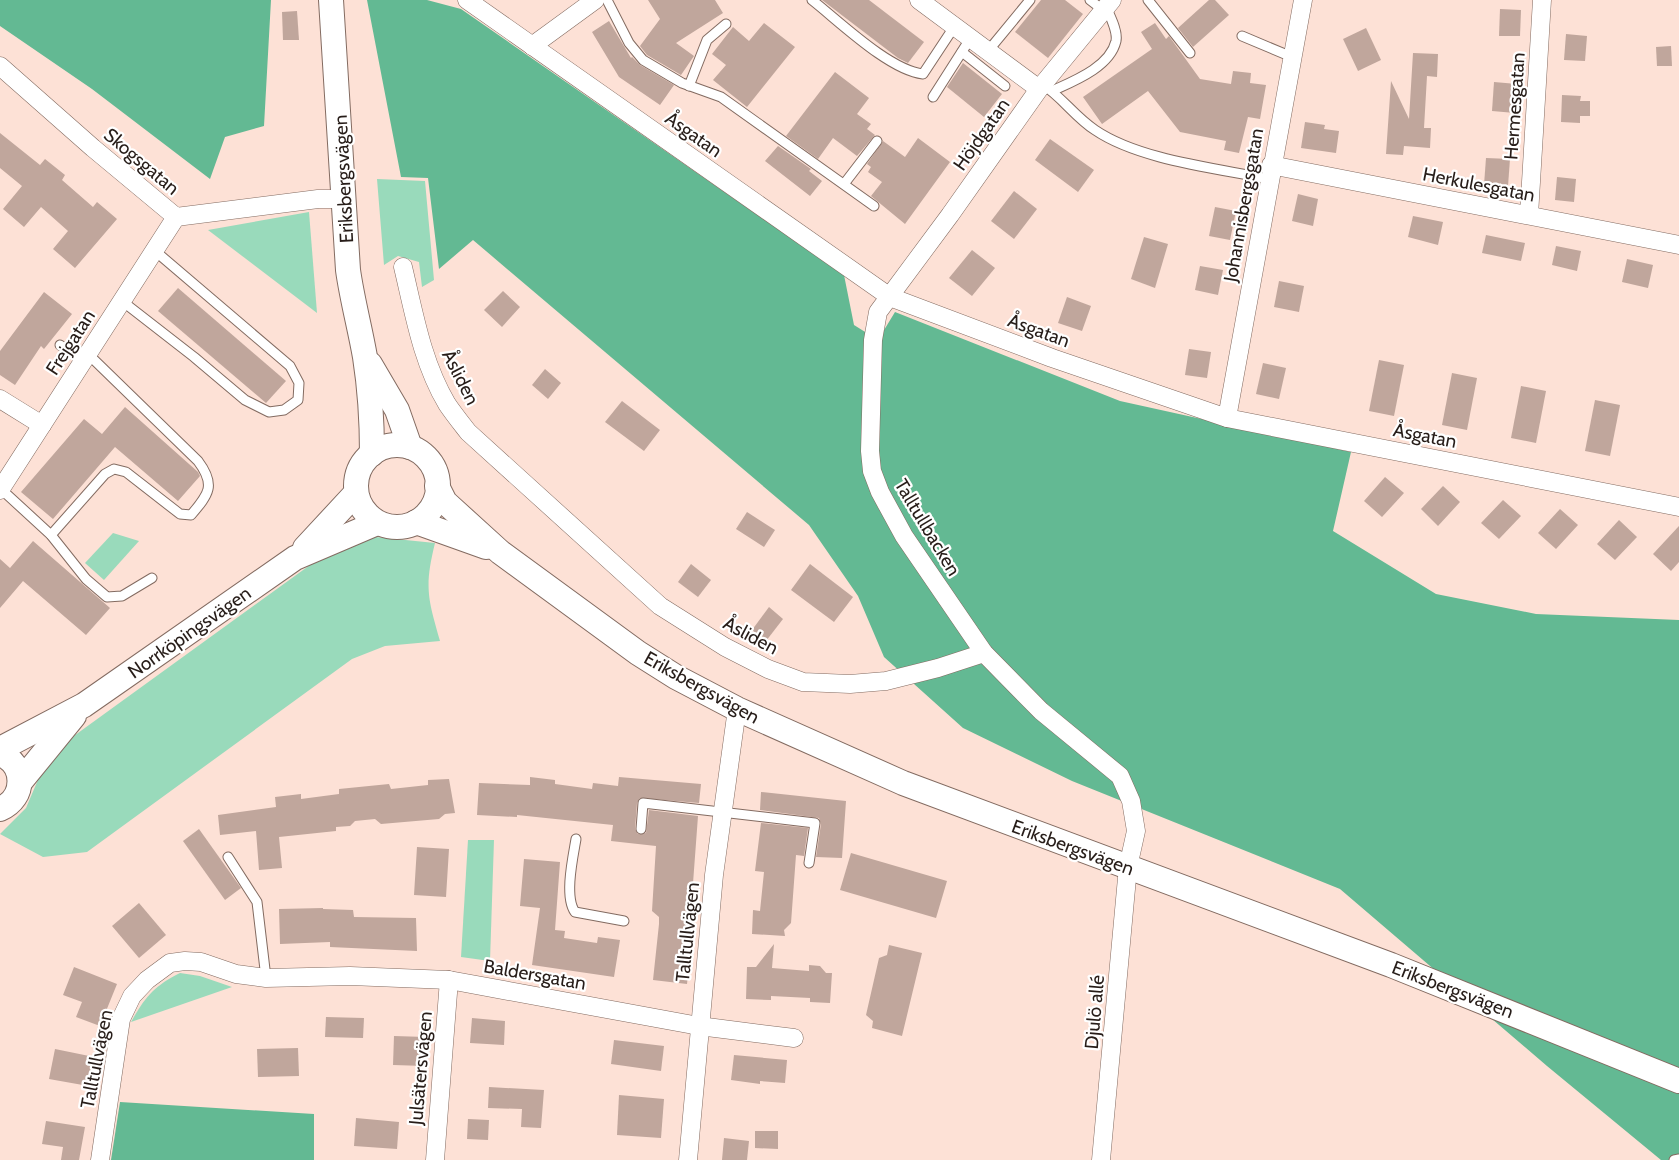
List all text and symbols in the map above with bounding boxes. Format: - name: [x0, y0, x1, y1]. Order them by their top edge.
- street label: Hermesgatan: [1499, 52, 1530, 161]
- street label: Höjdgatan: [948, 94, 1015, 175]
- street label: Åsgatan: [661, 106, 727, 162]
- street label: Eriksbergsvägen: [329, 114, 358, 244]
- street label: Skogsgatan: [99, 123, 184, 200]
- street label: Johannisbergsgatan: [1218, 126, 1268, 285]
- street label: Herkulesgatan: [1421, 162, 1537, 207]
- street label: Frejgatan: [41, 305, 100, 379]
- street label: Åsgatan: [1005, 308, 1073, 352]
- street label: Åsliden: [437, 345, 485, 409]
- street label: Åsgatan: [1391, 417, 1459, 453]
- street label: Talltullbacken: [890, 475, 966, 580]
- street label: Norrköpingsvägen: [123, 581, 255, 683]
- street label: Åsliden: [719, 611, 783, 659]
- street label: Eriksbergsvägen: [640, 646, 763, 729]
- street label: Eriksbergsvägen: [1009, 815, 1137, 880]
- street label: Talltullvägen: [671, 881, 704, 983]
- street label: Baldersgatan: [482, 954, 588, 995]
- street label: Eriksbergsvägen: [1389, 956, 1517, 1023]
- street label: Djulö allé: [1080, 974, 1109, 1050]
- street label: Talltullvägen: [76, 1008, 117, 1111]
- street label: Julsätersvägen: [404, 1010, 437, 1127]

